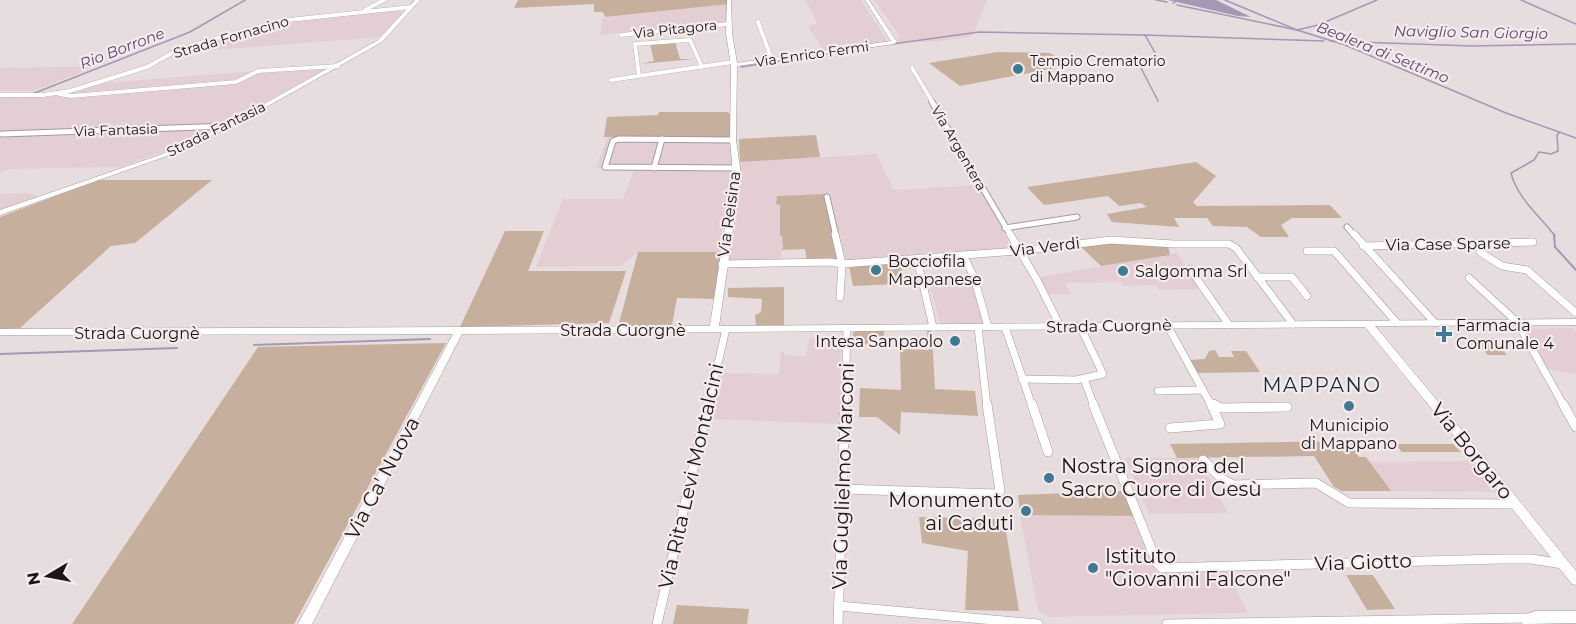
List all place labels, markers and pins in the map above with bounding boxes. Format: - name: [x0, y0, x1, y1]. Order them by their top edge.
- place label: Tempio Crematorio di Mappano: [1030, 52, 1166, 86]
- marker: Tempio Crematorio di Mappano: [1011, 62, 1025, 76]
- place label: Bocciofila Mappanese: [888, 252, 982, 289]
- place label: Salgomma Srl: [1135, 262, 1248, 281]
- marker: Bocciofila Mappanese: [869, 263, 883, 277]
- marker: Salgomma Srl: [1116, 264, 1130, 278]
- place label: Farmacia Comunale 4: [1456, 316, 1554, 353]
- marker: Farmacia Comunale 4: [1437, 327, 1451, 341]
- place label: Intesa Sanpaolo: [815, 332, 943, 351]
- marker: Intesa Sanpaolo: [948, 334, 962, 348]
- marker: Municipio di Mappano: [1342, 399, 1356, 413]
- place label: Municipio di Mappano: [1301, 416, 1397, 453]
- place label: Nostra Signora del Sacro Cuore di Gesù: [1061, 454, 1262, 501]
- marker: Nostra Signora del Sacro Cuore di Gesù: [1042, 471, 1056, 485]
- place label: Monumento ai Caduti: [888, 488, 1014, 535]
- marker: Monumento ai Caduti: [1019, 504, 1033, 518]
- place label: Istituto "Giovanni Falcone": [1105, 544, 1291, 591]
- marker: Istituto "Giovanni Falcone": [1086, 561, 1100, 575]

